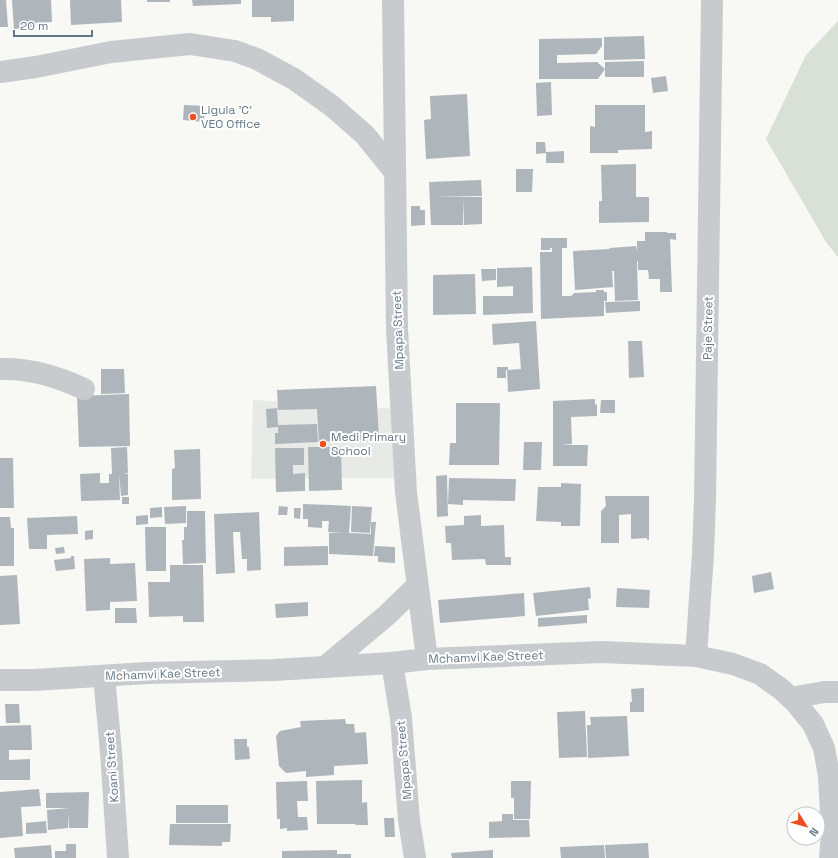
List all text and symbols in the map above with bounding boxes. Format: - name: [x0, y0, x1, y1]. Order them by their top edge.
- scale bar: [14, 12, 92, 38]
- text: 20 m: [20, 18, 48, 34]
- place label: Ligula 'C' VEO Office: [201, 102, 260, 132]
- marker: Ligula 'C' VEO Office: [188, 112, 198, 122]
- street label: Mpapa Street: [389, 290, 407, 370]
- street label: Paje Street: [699, 296, 717, 360]
- place label: Medi Primary School: [331, 429, 406, 459]
- marker: Medi Primary School: [318, 439, 328, 449]
- street label: Mchamvi Kae Street: [428, 647, 544, 667]
- street label: Mchamvi Kae Street: [105, 664, 221, 684]
- street label: Mpapa Street: [393, 720, 415, 800]
- street label: Koani Street: [102, 731, 122, 803]
- north arrow: [786, 806, 826, 846]
- text: N: [806, 825, 822, 839]

